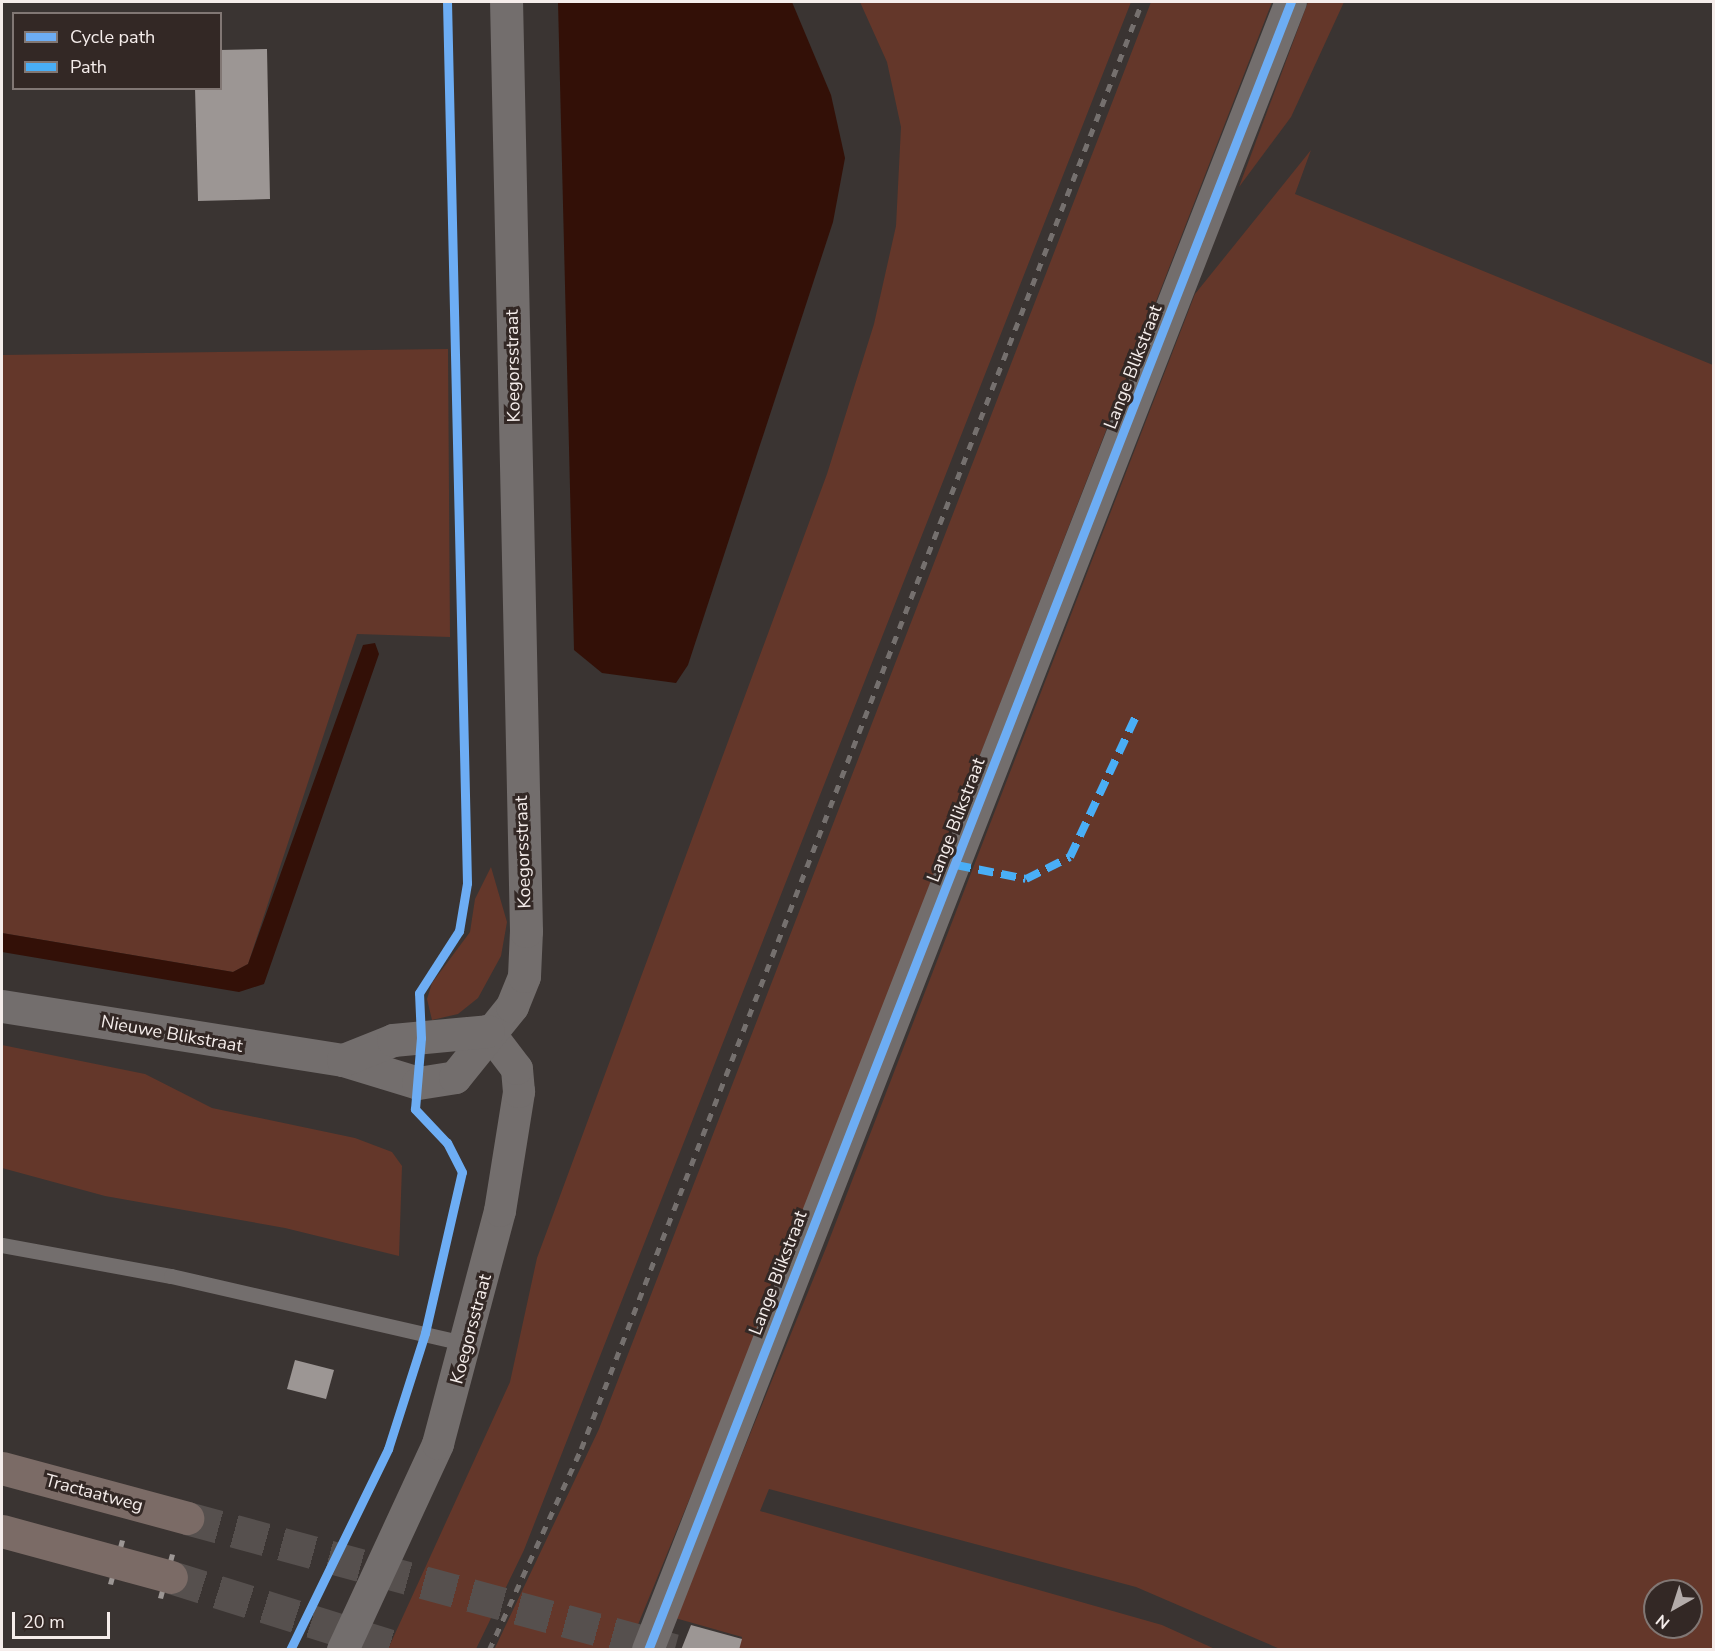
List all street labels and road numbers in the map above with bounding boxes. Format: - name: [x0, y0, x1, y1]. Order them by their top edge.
- street label: Lange Blikstraat: [1099, 302, 1167, 432]
- street label: Koegorsstraat: [501, 309, 525, 423]
- street label: Lange Blikstraat: [922, 755, 990, 885]
- street label: Koegorsstraat: [510, 795, 536, 909]
- street label: Nieuwe Blikstraat: [99, 1011, 245, 1057]
- street label: Lange Blikstraat: [744, 1208, 812, 1338]
- street label: Koegorsstraat: [446, 1272, 496, 1386]
- street label: Tractaatweg: [43, 1470, 145, 1516]

